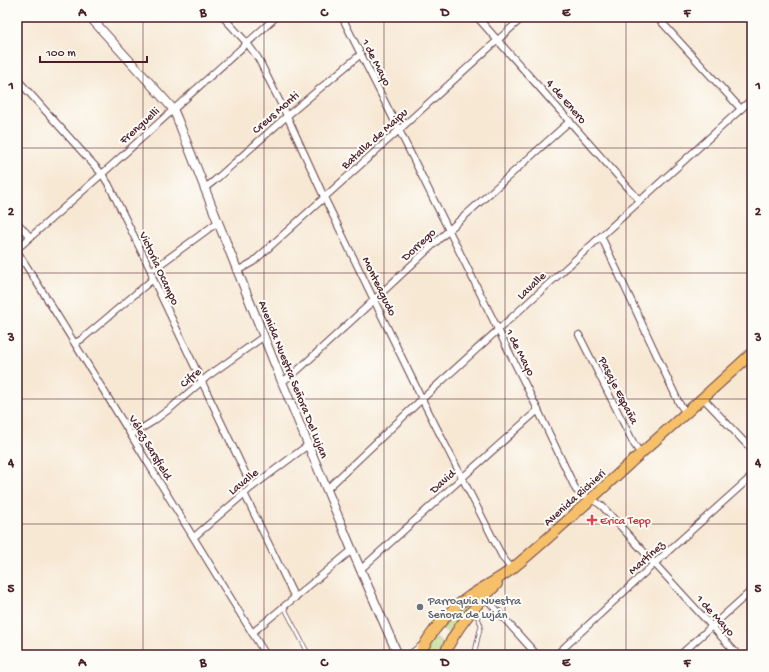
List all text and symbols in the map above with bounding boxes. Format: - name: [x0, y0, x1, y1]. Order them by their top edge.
- text: A: [77, 6, 87, 21]
- text: B: [199, 6, 208, 21]
- text: C: [319, 6, 329, 21]
- text: D: [440, 6, 450, 21]
- text: E: [562, 6, 571, 21]
- text: F: [683, 6, 692, 21]
- street label: 1 de Mayo: [357, 36, 393, 89]
- scale bar: [40, 38, 147, 64]
- text: 100 m: [45, 47, 76, 61]
- street label: 4 de Enero: [542, 77, 589, 127]
- text: 1: [7, 79, 14, 94]
- text: 1: [754, 79, 761, 94]
- street label: Creus Monti: [250, 89, 303, 138]
- street label: Frenguelli: [117, 105, 163, 149]
- street label: Batalla de Maipu: [339, 106, 412, 174]
- text: 2: [8, 205, 15, 220]
- text: 2: [755, 205, 762, 220]
- street label: Dorrego: [399, 226, 439, 266]
- street label: Victoria Ocampo: [135, 229, 181, 308]
- street label: Monteagudo: [358, 255, 398, 319]
- street label: Lavalle: [515, 269, 550, 303]
- street label: Avenida Nuestra Señora Del Lujan: [254, 299, 330, 461]
- street label: 1 de Mayo: [501, 326, 537, 379]
- text: 3: [7, 331, 15, 346]
- text: 3: [754, 331, 762, 346]
- street label: Pasaje España: [594, 354, 640, 427]
- street label: Cifre: [178, 365, 205, 391]
- street label: Vélez Sarsfield: [124, 412, 175, 484]
- text: 4: [7, 456, 15, 471]
- text: 4: [754, 456, 762, 471]
- street label: Lavalle: [226, 466, 263, 499]
- street label: David: [427, 467, 460, 498]
- street label: Avenida Richieri: [541, 467, 609, 530]
- marker: Erica Tepp: [587, 515, 597, 525]
- place label: Erica Tepp: [600, 515, 651, 529]
- street label: Martínez: [626, 538, 669, 578]
- text: 5: [8, 582, 15, 597]
- text: 5: [755, 582, 762, 597]
- street label: 1 de Mayo: [692, 592, 737, 640]
- place label: Parroquia Nuestra Señora de Luján: [427, 595, 521, 623]
- marker: Parroquia Nuestra Señora de Luján: [415, 602, 425, 612]
- text: A: [77, 656, 87, 671]
- text: B: [199, 656, 208, 671]
- text: C: [319, 656, 329, 671]
- text: D: [440, 656, 450, 671]
- text: E: [562, 656, 571, 671]
- text: F: [683, 656, 692, 671]

